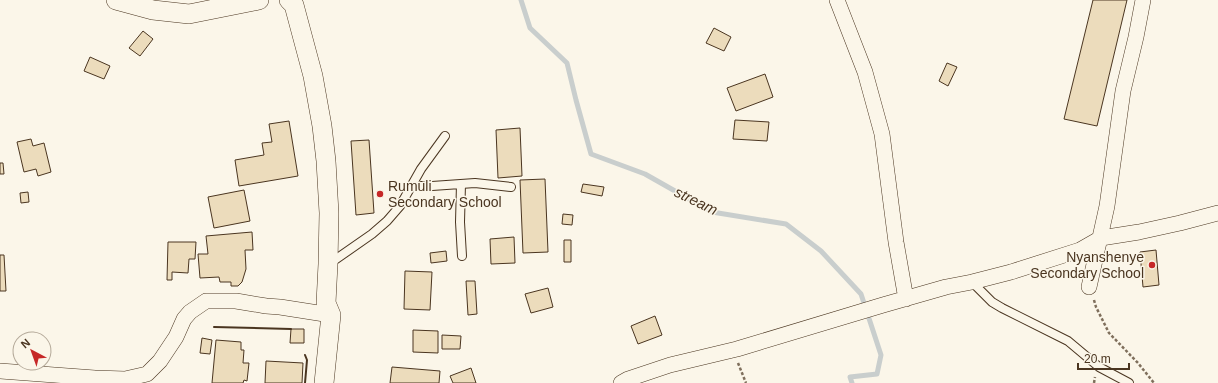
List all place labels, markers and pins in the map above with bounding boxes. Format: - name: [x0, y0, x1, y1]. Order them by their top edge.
- place label: Rumuli Secondary School: [388, 178, 502, 210]
- marker: Rumuli Secondary School: [375, 189, 385, 199]
- place label: Nyanshenye Secondary School: [1030, 249, 1144, 281]
- marker: Nyanshenye Secondary School: [1147, 260, 1157, 270]

